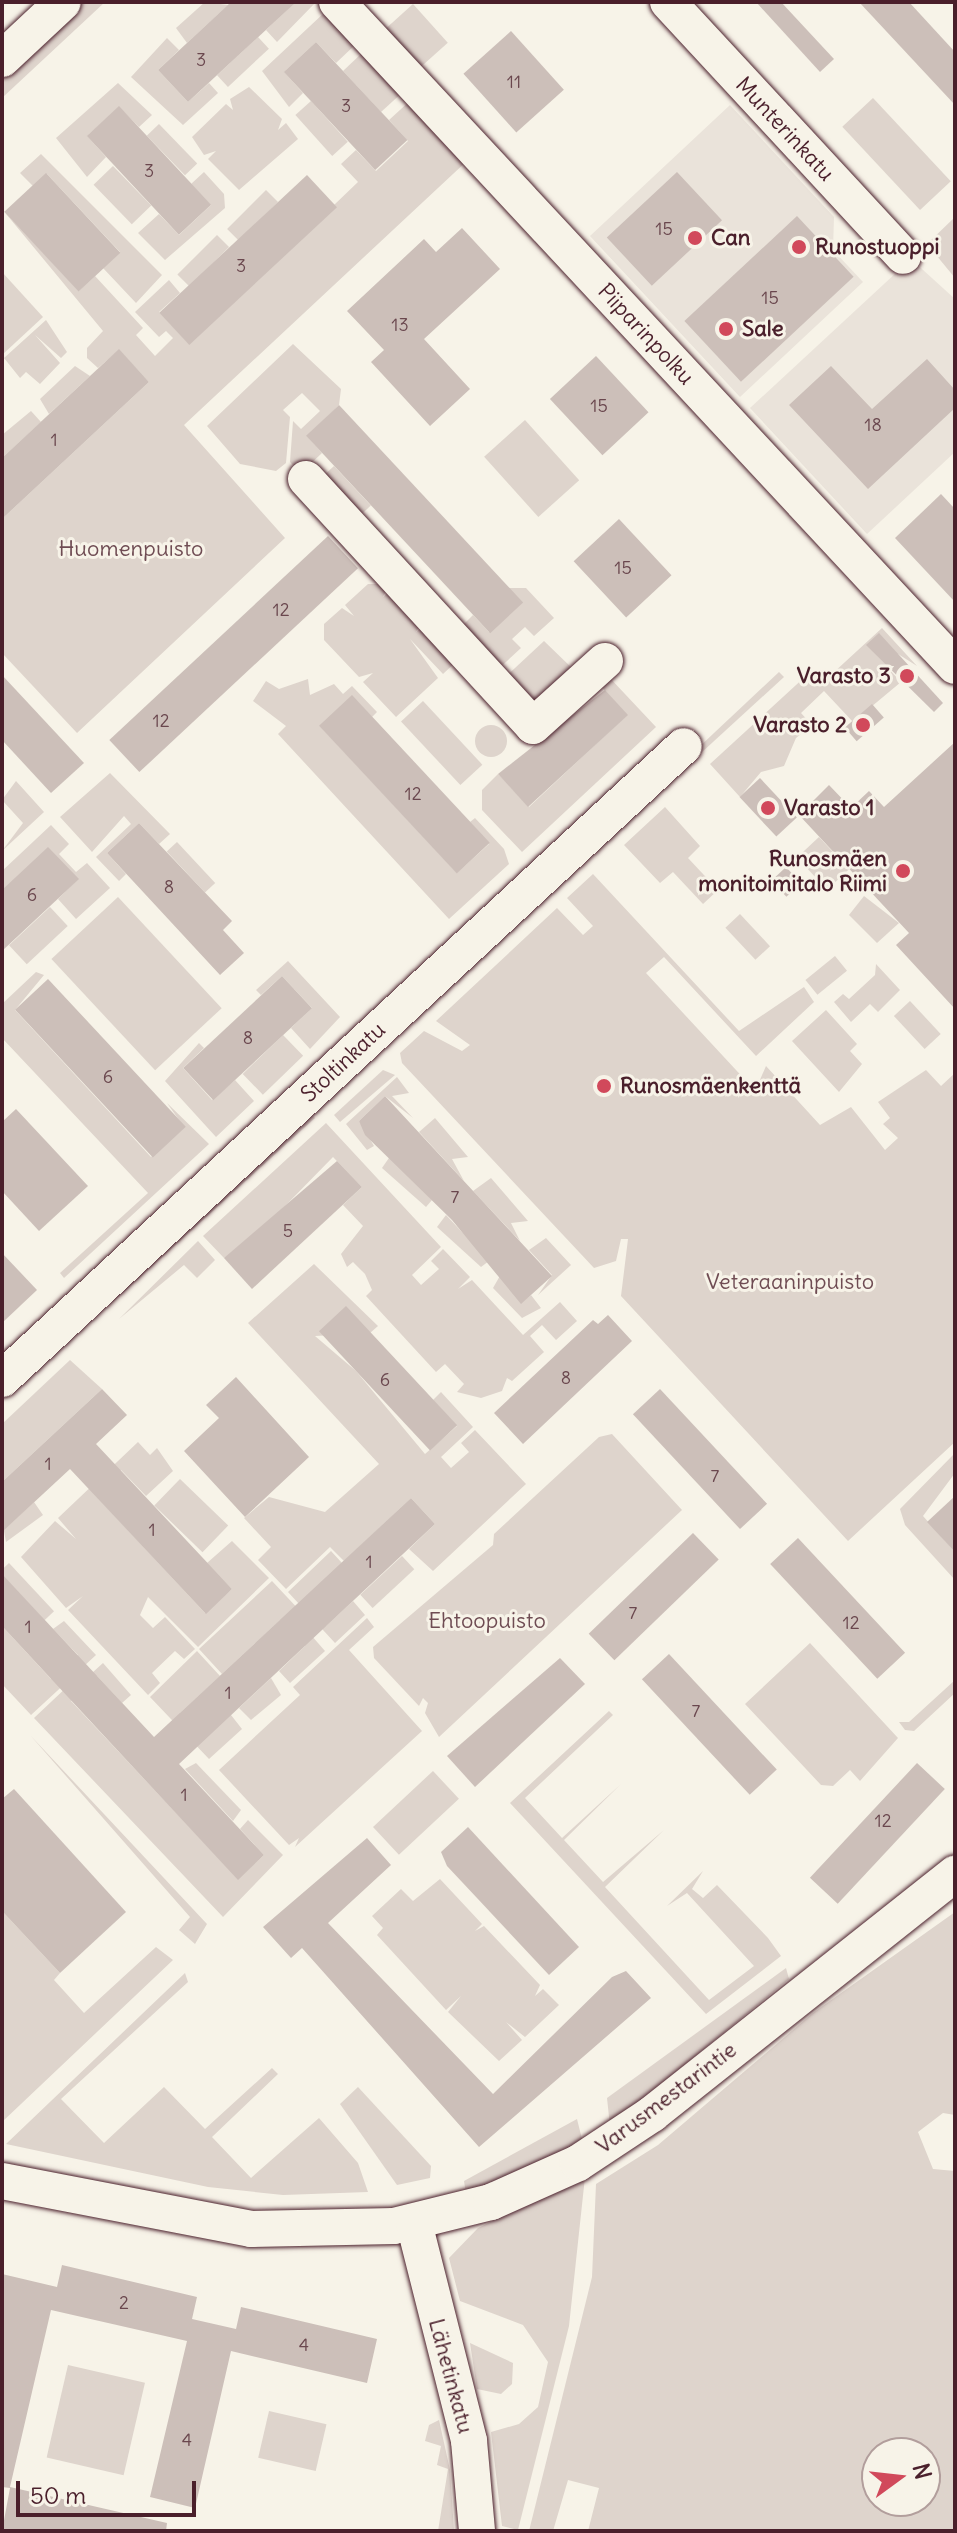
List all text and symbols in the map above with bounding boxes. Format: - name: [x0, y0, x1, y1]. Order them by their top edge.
- house number: 3: [196, 49, 206, 71]
- house number: 11: [507, 71, 521, 93]
- street label: Munterinkatu: [730, 71, 840, 187]
- house number: 3: [341, 95, 351, 117]
- house number: 3: [144, 160, 154, 182]
- house number: 15: [655, 218, 673, 240]
- place label: Can: [711, 225, 751, 251]
- marker: Can: [686, 229, 704, 247]
- place label: Runostuoppi: [815, 234, 939, 260]
- marker: Runostuoppi: [790, 238, 808, 256]
- house number: 3: [236, 255, 246, 277]
- street label: Piiparinpolku: [592, 278, 700, 390]
- house number: 15: [761, 287, 779, 309]
- house number: 13: [391, 314, 409, 336]
- place label: Sale: [742, 316, 784, 342]
- marker: Sale: [717, 320, 735, 338]
- house number: 15: [590, 395, 608, 417]
- house number: 18: [864, 414, 882, 436]
- house number: 1: [50, 429, 58, 451]
- park label: Huomenpuisto: [59, 536, 203, 562]
- house number: 15: [614, 557, 632, 579]
- house number: 12: [272, 599, 290, 621]
- place label: Varasto 3: [797, 663, 891, 689]
- marker: Varasto 3: [898, 667, 916, 685]
- house number: 12: [152, 710, 170, 732]
- place label: Varasto 2: [753, 712, 847, 738]
- marker: Varasto 2: [854, 716, 872, 734]
- house number: 12: [404, 783, 422, 805]
- place label: Varasto 1: [784, 795, 874, 821]
- marker: Varasto 1: [759, 799, 777, 817]
- place label: Runosmäen monitoimitalo Riimi: [698, 845, 887, 896]
- marker: Runosmäen monitoimitalo Riimi: [894, 862, 912, 880]
- house number: 8: [164, 876, 174, 898]
- house number: 6: [27, 884, 37, 906]
- street label: Stoltinkatu: [295, 1016, 391, 1108]
- house number: 8: [243, 1027, 253, 1049]
- house number: 6: [103, 1066, 113, 1088]
- place label: Runosmäenkenttä: [620, 1073, 801, 1099]
- marker: Runosmäenkenttä: [595, 1077, 613, 1095]
- house number: 7: [451, 1186, 459, 1208]
- house number: 5: [283, 1220, 293, 1242]
- park label: Veteraaninpuisto: [706, 1269, 874, 1295]
- house number: 8: [561, 1367, 571, 1389]
- house number: 6: [380, 1369, 390, 1391]
- house number: 1: [44, 1453, 52, 1475]
- house number: 7: [711, 1465, 719, 1487]
- house number: 1: [148, 1519, 156, 1541]
- house number: 1: [365, 1551, 373, 1573]
- house number: 7: [629, 1602, 637, 1624]
- park label: Ehtoopuisto: [428, 1608, 546, 1634]
- house number: 12: [842, 1612, 860, 1634]
- house number: 1: [24, 1616, 32, 1638]
- house number: 1: [224, 1682, 232, 1704]
- house number: 7: [692, 1700, 700, 1722]
- house number: 1: [180, 1784, 188, 1806]
- house number: 12: [874, 1810, 892, 1832]
- street label: Varusmestarintie: [591, 2037, 741, 2159]
- house number: 2: [119, 2292, 129, 2314]
- street label: Lähetinkatu: [423, 2316, 479, 2436]
- house number: 4: [299, 2334, 309, 2356]
- house number: 4: [182, 2429, 192, 2451]
- north arrow: [861, 2437, 941, 2517]
- text: N: [907, 2460, 938, 2482]
- scale bar: [20, 2465, 200, 2515]
- text: 50 m: [30, 2480, 86, 2510]

